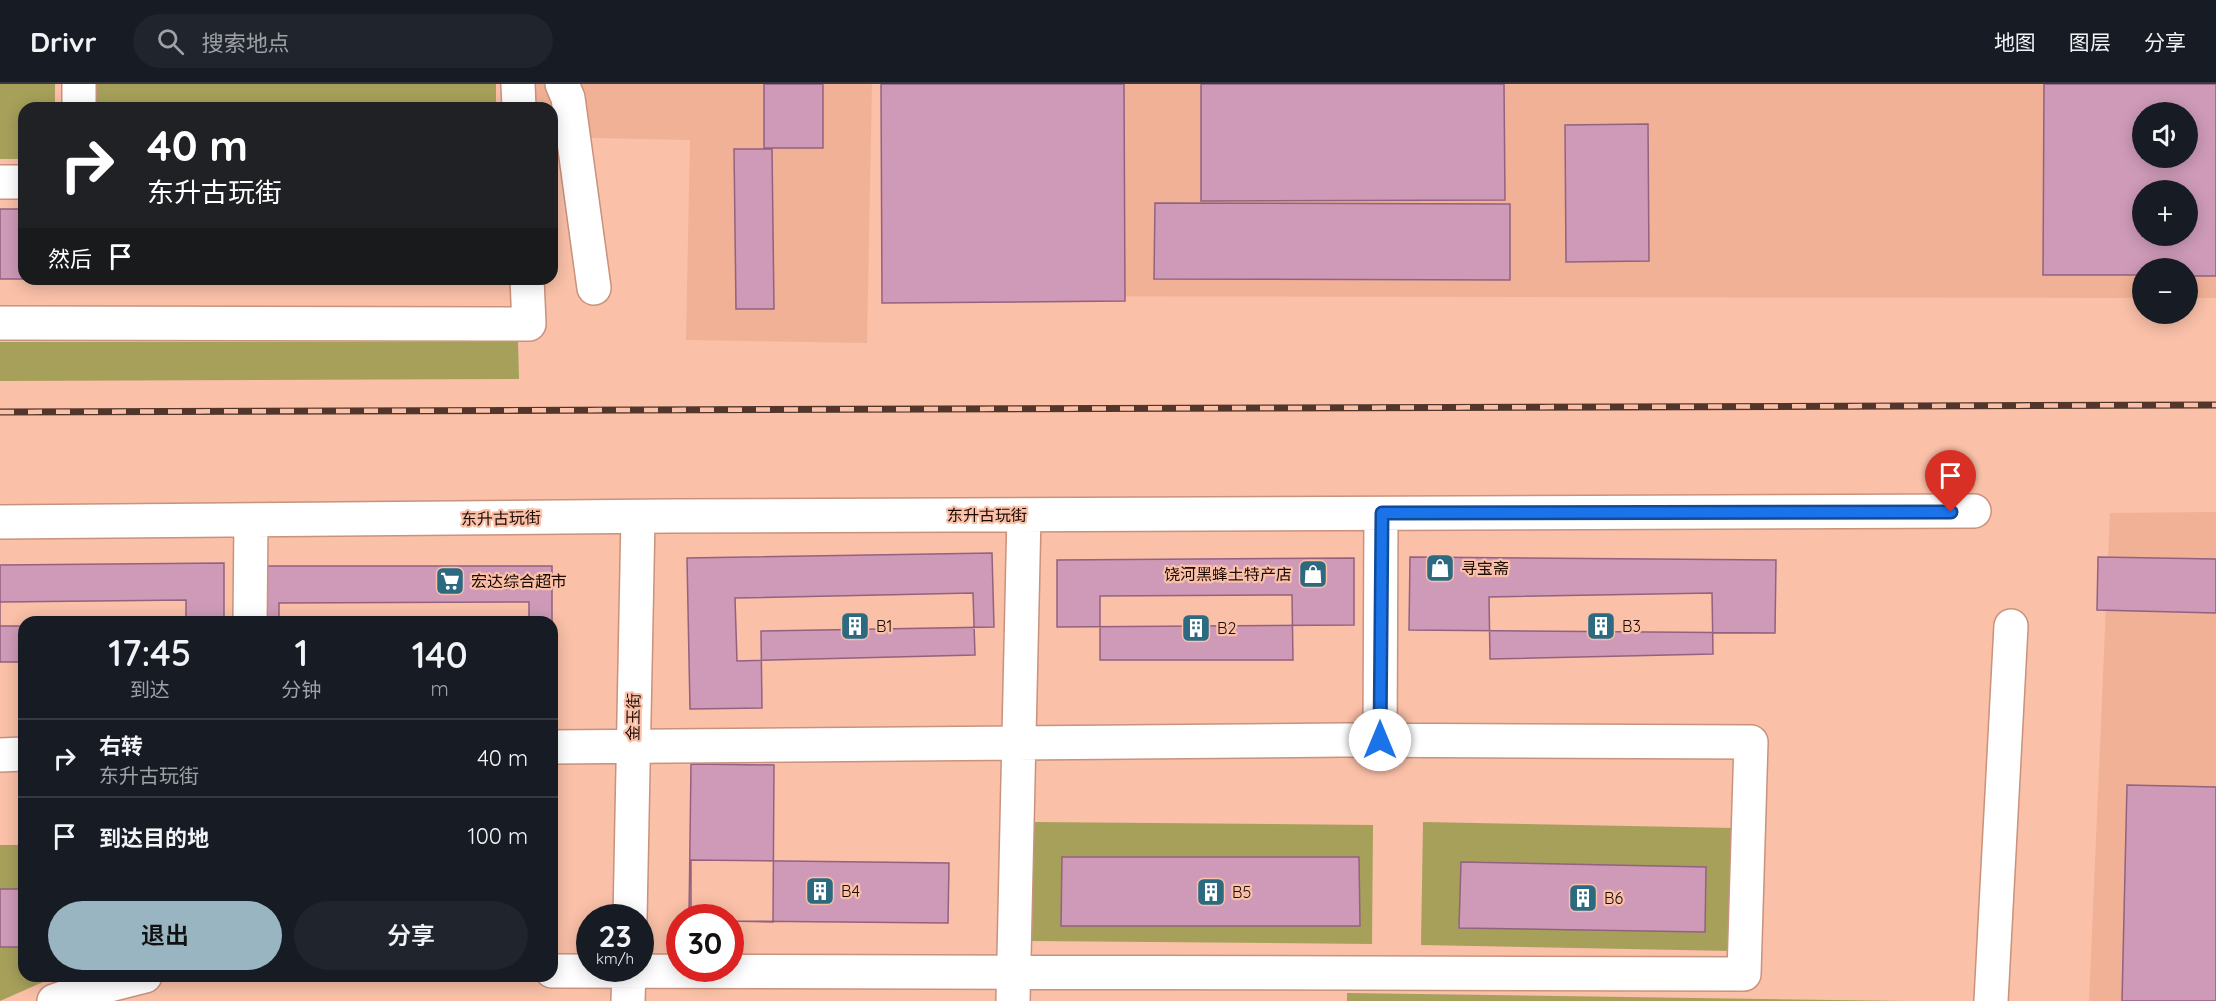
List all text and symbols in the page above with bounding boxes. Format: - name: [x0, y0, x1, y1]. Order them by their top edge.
- search box: [133, 14, 553, 68]
- text: Drivr: [30, 24, 97, 59]
- icon: search: [154, 25, 187, 58]
- text: 搜索地点: [202, 29, 290, 57]
- text: 地图: [1994, 29, 2036, 55]
- text: 图层: [2069, 29, 2111, 55]
- text: 分享: [2144, 29, 2186, 55]
- map controls: [2132, 102, 2198, 324]
- button: sound: [2132, 102, 2198, 168]
- text: 40 m: [147, 119, 248, 172]
- icon: right: [48, 126, 126, 204]
- text: 东升古玩街: [147, 175, 282, 209]
- button: +: [2132, 180, 2198, 246]
- icon: arrive: [104, 240, 137, 273]
- text: 然后: [48, 245, 92, 273]
- button: −: [2132, 258, 2198, 324]
- pin: [1925, 450, 1976, 512]
- icon: arrive: [1934, 459, 1967, 492]
- street label: 东升古玩街: [947, 505, 1027, 525]
- street label: 东升古玩街: [461, 507, 541, 529]
- shop icon: 寻宝斋: [1424, 552, 1456, 584]
- shop icon: 饶河黑蜂土特产店: [1297, 558, 1329, 590]
- place label: 寻宝斋: [1461, 558, 1509, 578]
- place label: 饶河黑蜂土特产店: [1164, 564, 1292, 584]
- supermarket icon: 宏达综合超市: [434, 565, 466, 597]
- place label: 宏达综合超市: [471, 571, 567, 591]
- building icon: B1: [839, 610, 871, 642]
- building icon: B3: [1585, 610, 1617, 642]
- building icon: B2: [1180, 612, 1212, 644]
- place label: B1: [876, 616, 892, 636]
- place label: B3: [1622, 616, 1641, 636]
- place label: B2: [1217, 618, 1236, 638]
- text: 17:45: [108, 630, 191, 675]
- text: 1: [295, 630, 308, 675]
- text: 140: [412, 632, 468, 677]
- text: m: [431, 676, 449, 701]
- text: 到达: [130, 677, 170, 702]
- text: 分钟: [281, 677, 321, 702]
- street label: 金玉街: [623, 693, 643, 741]
- position arrow: [1348, 708, 1412, 772]
- text: 右转: [99, 732, 143, 760]
- icon: right: [48, 742, 81, 775]
- text: 40 m: [477, 744, 528, 772]
- text: 东升古玩街: [99, 763, 199, 788]
- icon: arrive: [48, 820, 81, 853]
- text: 100 m: [468, 822, 528, 850]
- text: 到达目的地: [99, 824, 209, 852]
- building icon: B4: [804, 875, 836, 907]
- building icon: B5: [1195, 876, 1227, 908]
- place label: B4: [841, 881, 860, 901]
- place label: B5: [1232, 882, 1251, 902]
- building icon: B6: [1567, 882, 1599, 914]
- place label: B6: [1604, 888, 1623, 908]
- button: 退出: [48, 901, 282, 970]
- button: 分享: [294, 901, 528, 970]
- speed limit sign: 30: [666, 904, 744, 982]
- text: 23: [598, 917, 632, 955]
- text: km/h: [596, 949, 634, 968]

